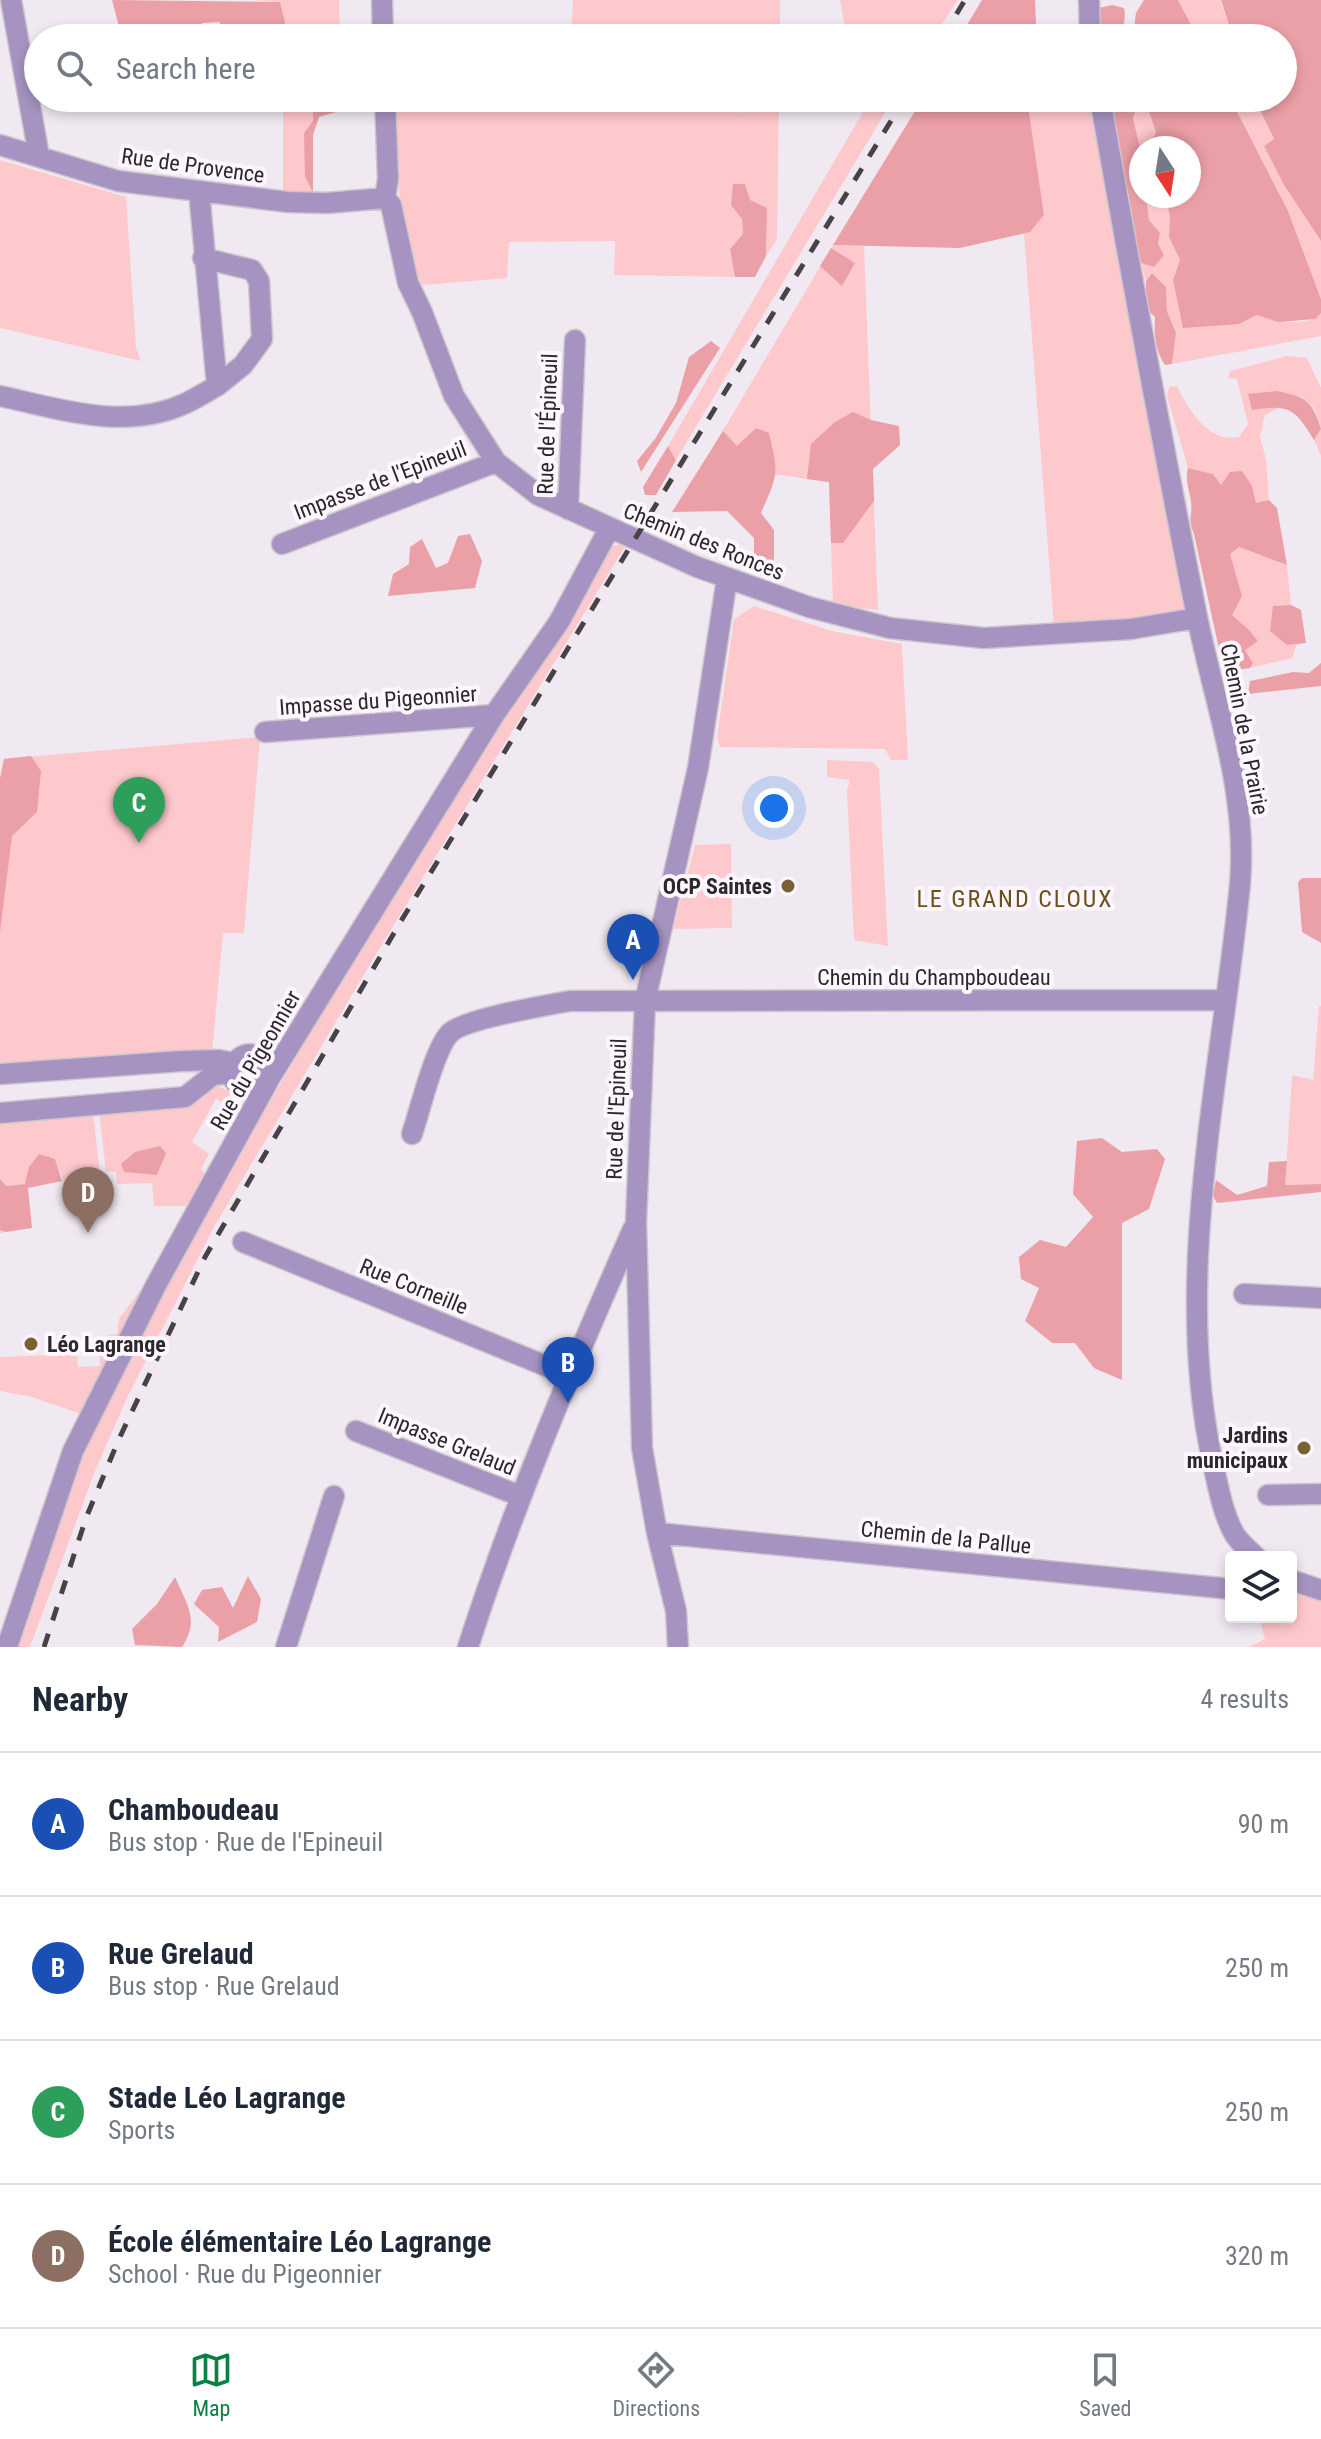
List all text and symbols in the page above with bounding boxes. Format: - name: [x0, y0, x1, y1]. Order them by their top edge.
- search box: [24, 24, 1297, 112]
- icon: search: [52, 46, 96, 90]
- text: Search here: [116, 51, 256, 86]
- north arrow: [1129, 136, 1201, 208]
- street label: Rue de Provence: [120, 143, 266, 188]
- street label: Rue de l'Épineuil: [533, 353, 562, 495]
- street label: Impasse de l'Epineuil: [290, 436, 470, 525]
- street label: Chemin des Ronces: [620, 498, 788, 585]
- street label: Chemin de la Prairie: [1216, 641, 1273, 817]
- street label: Impasse du Pigeonnier: [278, 681, 478, 720]
- pin: C: [113, 777, 165, 843]
- your location: [754, 788, 794, 828]
- place label: OCP Saintes: [663, 874, 772, 899]
- marker: OCP Saintes: [779, 877, 797, 895]
- district label: LE GRAND CLOUX: [916, 885, 1114, 913]
- pin: A: [607, 914, 659, 980]
- street label: Chemin du Champboudeau: [817, 965, 1051, 990]
- street label: Rue du Pigeonnier: [205, 986, 306, 1135]
- street label: Rue de l'Epineuil: [602, 1038, 631, 1180]
- pin: D: [62, 1167, 114, 1233]
- street label: Rue Corneille: [356, 1253, 471, 1319]
- place label: Léo Lagrange: [47, 1332, 166, 1357]
- marker: Léo Lagrange: [22, 1335, 40, 1353]
- pin: B: [542, 1337, 594, 1403]
- street label: Impasse Grelaud: [375, 1403, 519, 1480]
- place label: Jardins municipaux: [1187, 1423, 1288, 1473]
- marker: Jardins municipaux: [1295, 1439, 1313, 1457]
- street label: Chemin de la Pallue: [859, 1516, 1032, 1559]
- map controls: [1225, 1551, 1297, 1623]
- button: layers: [1225, 1551, 1297, 1623]
- text: Nearby: [32, 1679, 128, 1719]
- text: 4 results: [1200, 1684, 1289, 1714]
- text: Chamboudeau: [108, 1792, 279, 1827]
- text: A: [50, 1809, 66, 1839]
- text: 90 m: [1238, 1809, 1289, 1839]
- text: Bus stop · Rue de l'Epineuil: [108, 1827, 383, 1857]
- text: Rue Grelaud: [108, 1936, 254, 1971]
- text: B: [51, 1953, 65, 1983]
- text: 250 m: [1225, 1953, 1289, 1983]
- text: Bus stop · Rue Grelaud: [108, 1971, 340, 2001]
- text: Stade Léo Lagrange: [108, 2080, 346, 2115]
- text: C: [51, 2097, 65, 2127]
- text: 250 m: [1225, 2097, 1289, 2127]
- text: Sports: [108, 2115, 175, 2145]
- text: École élémentaire Léo Lagrange: [108, 2224, 491, 2259]
- text: D: [51, 2241, 65, 2271]
- text: 320 m: [1225, 2241, 1289, 2271]
- text: School · Rue du Pigeonnier: [108, 2259, 382, 2289]
- tab: Map: [189, 2348, 233, 2421]
- tab: Directions: [612, 2348, 700, 2421]
- tab: Saved: [1079, 2348, 1132, 2421]

